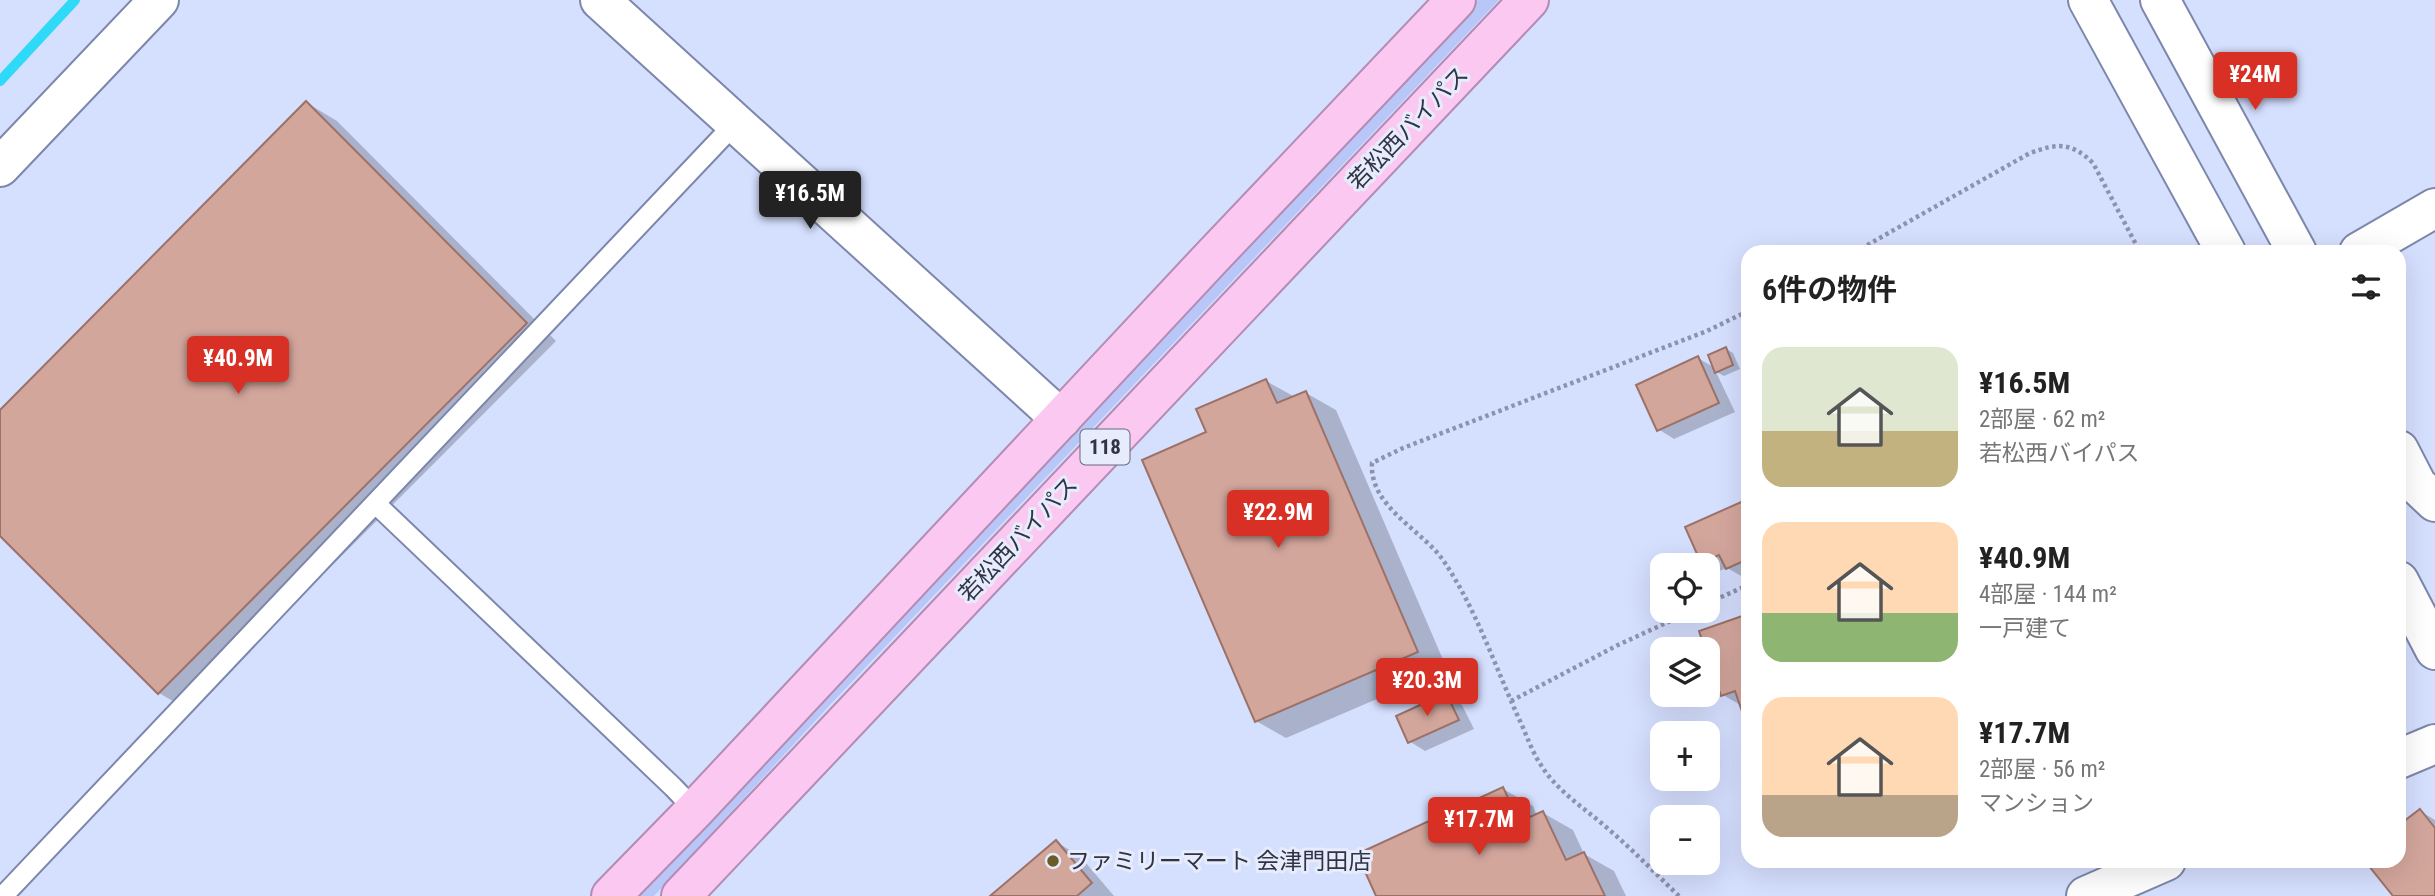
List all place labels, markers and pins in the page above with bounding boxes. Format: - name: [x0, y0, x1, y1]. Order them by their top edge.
- pin: ¥24M: [2214, 52, 2296, 112]
- pin: ¥16.5M: [753, 172, 867, 231]
- pin: ¥40.9M: [181, 336, 295, 396]
- pin: ¥22.9M: [1221, 490, 1335, 550]
- pin: ¥20.3M: [1370, 658, 1484, 718]
- pin: ¥17.7M: [1422, 798, 1536, 857]
- place label: ファミリーマート 会津門田店: [1067, 848, 1371, 875]
- marker: ファミリーマート 会津門田店: [1045, 853, 1061, 869]

